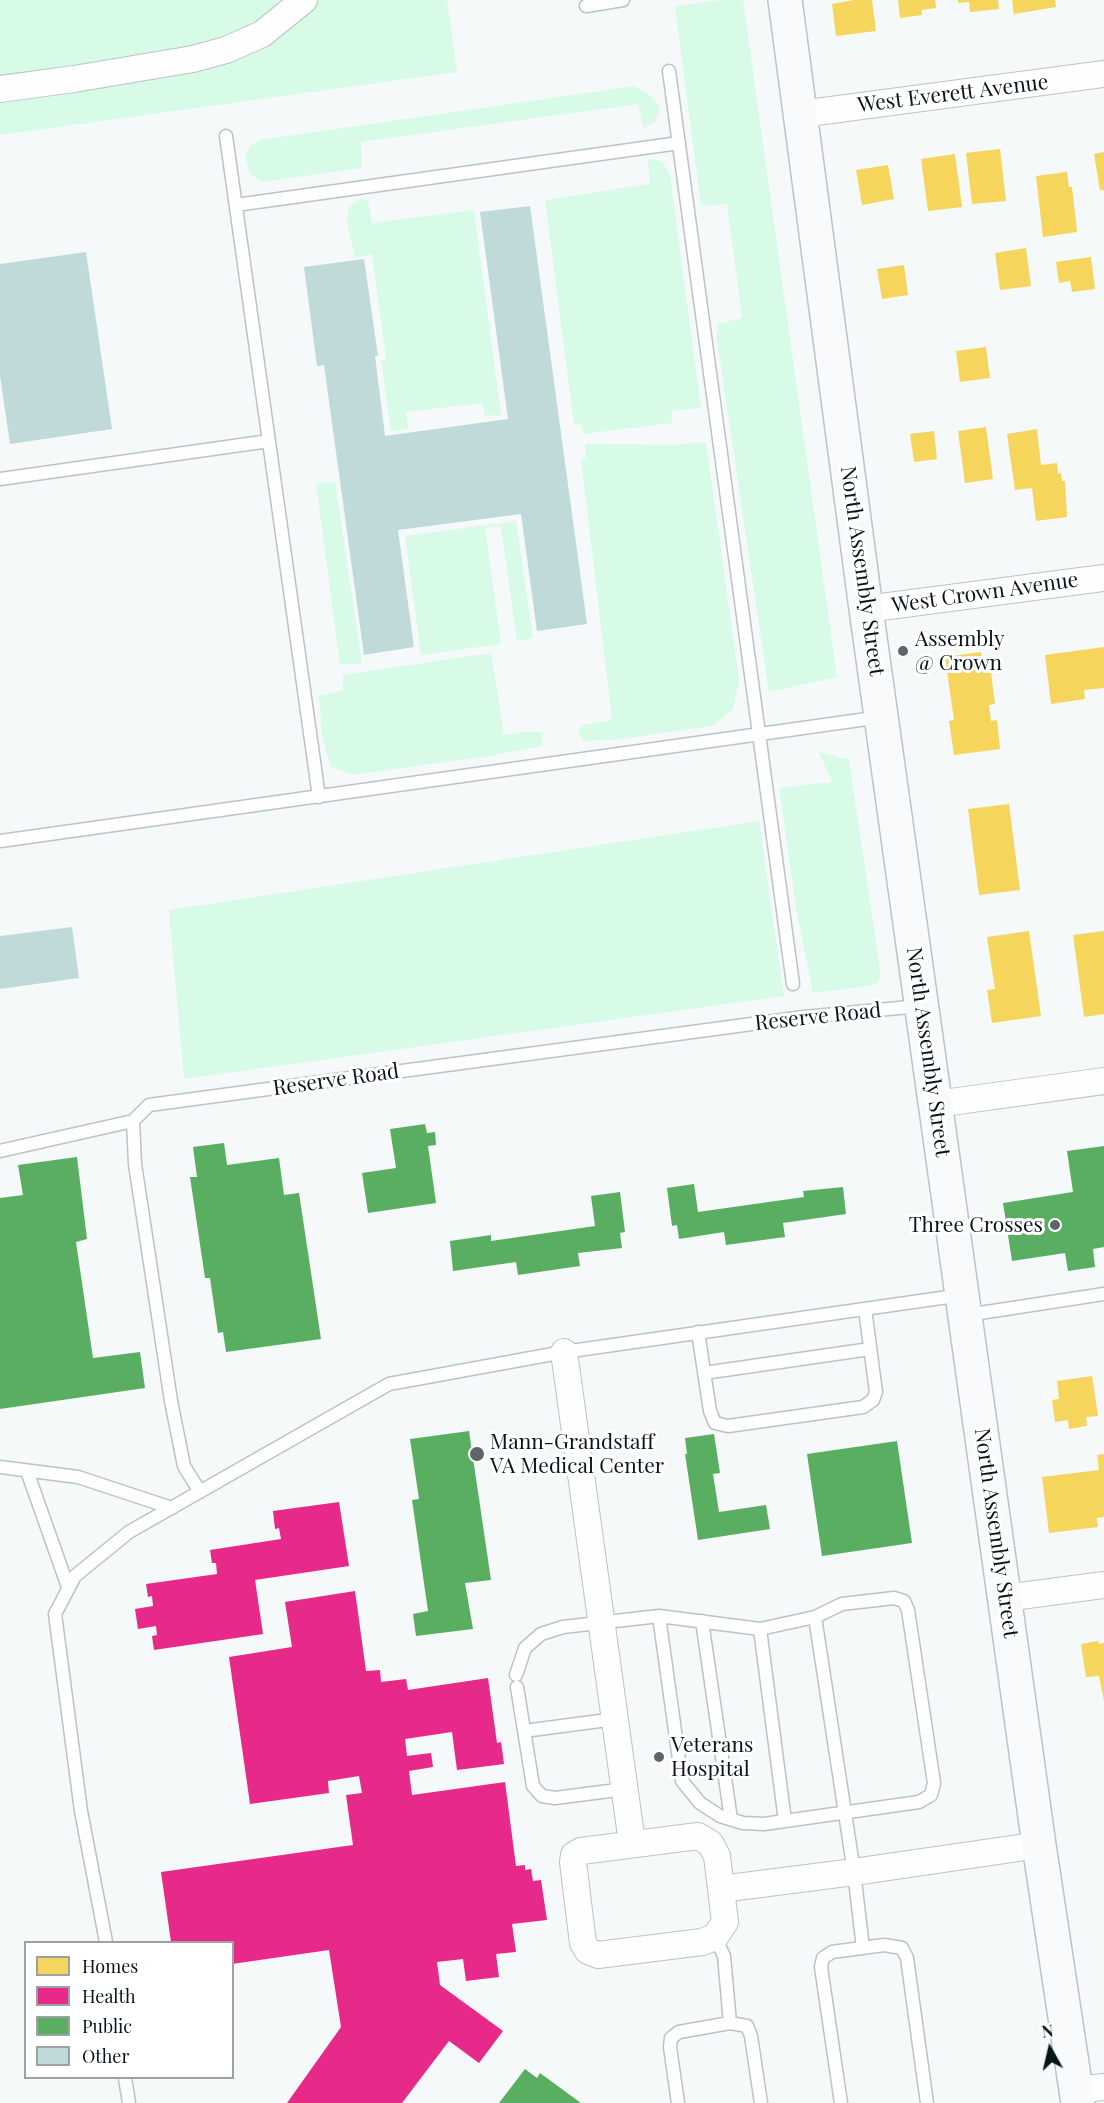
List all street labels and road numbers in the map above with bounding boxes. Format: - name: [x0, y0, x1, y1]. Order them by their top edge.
- street label: West Everett Avenue: [856, 70, 1050, 118]
- street label: North Assembly Street: [835, 465, 889, 677]
- street label: West Crown Avenue: [890, 567, 1080, 619]
- street label: North Assembly Street: [901, 946, 955, 1158]
- street label: Reserve Road: [753, 998, 883, 1036]
- street label: Reserve Road: [271, 1059, 401, 1101]
- street label: North Assembly Street: [969, 1427, 1023, 1639]

